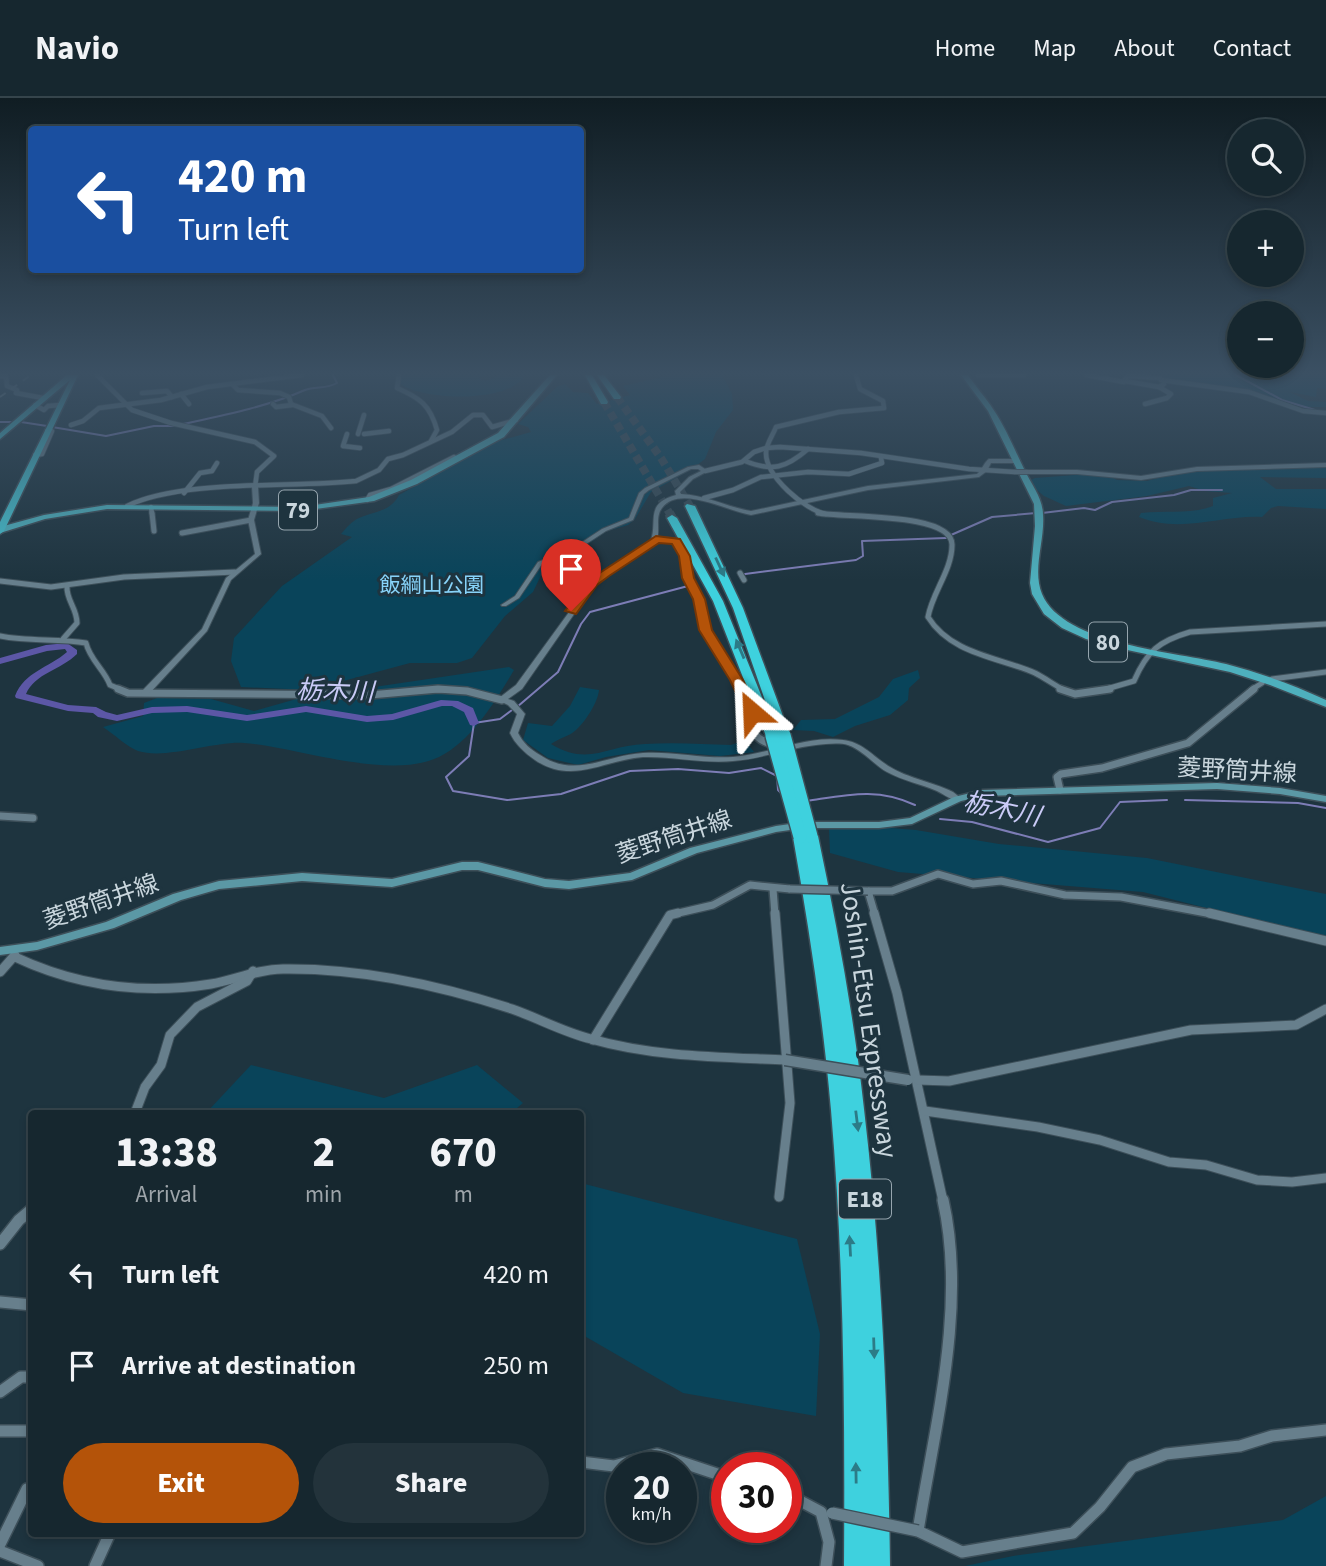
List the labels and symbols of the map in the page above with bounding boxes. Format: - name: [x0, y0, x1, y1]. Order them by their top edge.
- road number: 79: [279, 490, 317, 530]
- pin: [541, 539, 601, 611]
- one-way arrow: [715, 556, 726, 577]
- park label: 飯綱山公園: [380, 570, 485, 600]
- road number: 80: [1089, 622, 1127, 662]
- one-way arrow: [734, 639, 745, 660]
- water label: 栃木川: [295, 671, 378, 711]
- position arrow: [715, 675, 789, 749]
- street label: 菱野筒井線: [1176, 750, 1298, 792]
- water label: 栃木川: [960, 783, 1047, 836]
- street label: 菱野筒井線: [612, 802, 736, 872]
- street label: 菱野筒井線: [39, 866, 163, 938]
- street label: Joshin-Etsu Expressway: [830, 880, 908, 1160]
- one-way arrow: [852, 1110, 863, 1132]
- road number: E18: [839, 1180, 891, 1218]
- one-way arrow: [845, 1235, 856, 1257]
- one-way arrow: [868, 1337, 879, 1359]
- speed limit sign: 30: [711, 1452, 802, 1543]
- one-way arrow: [851, 1462, 862, 1484]

